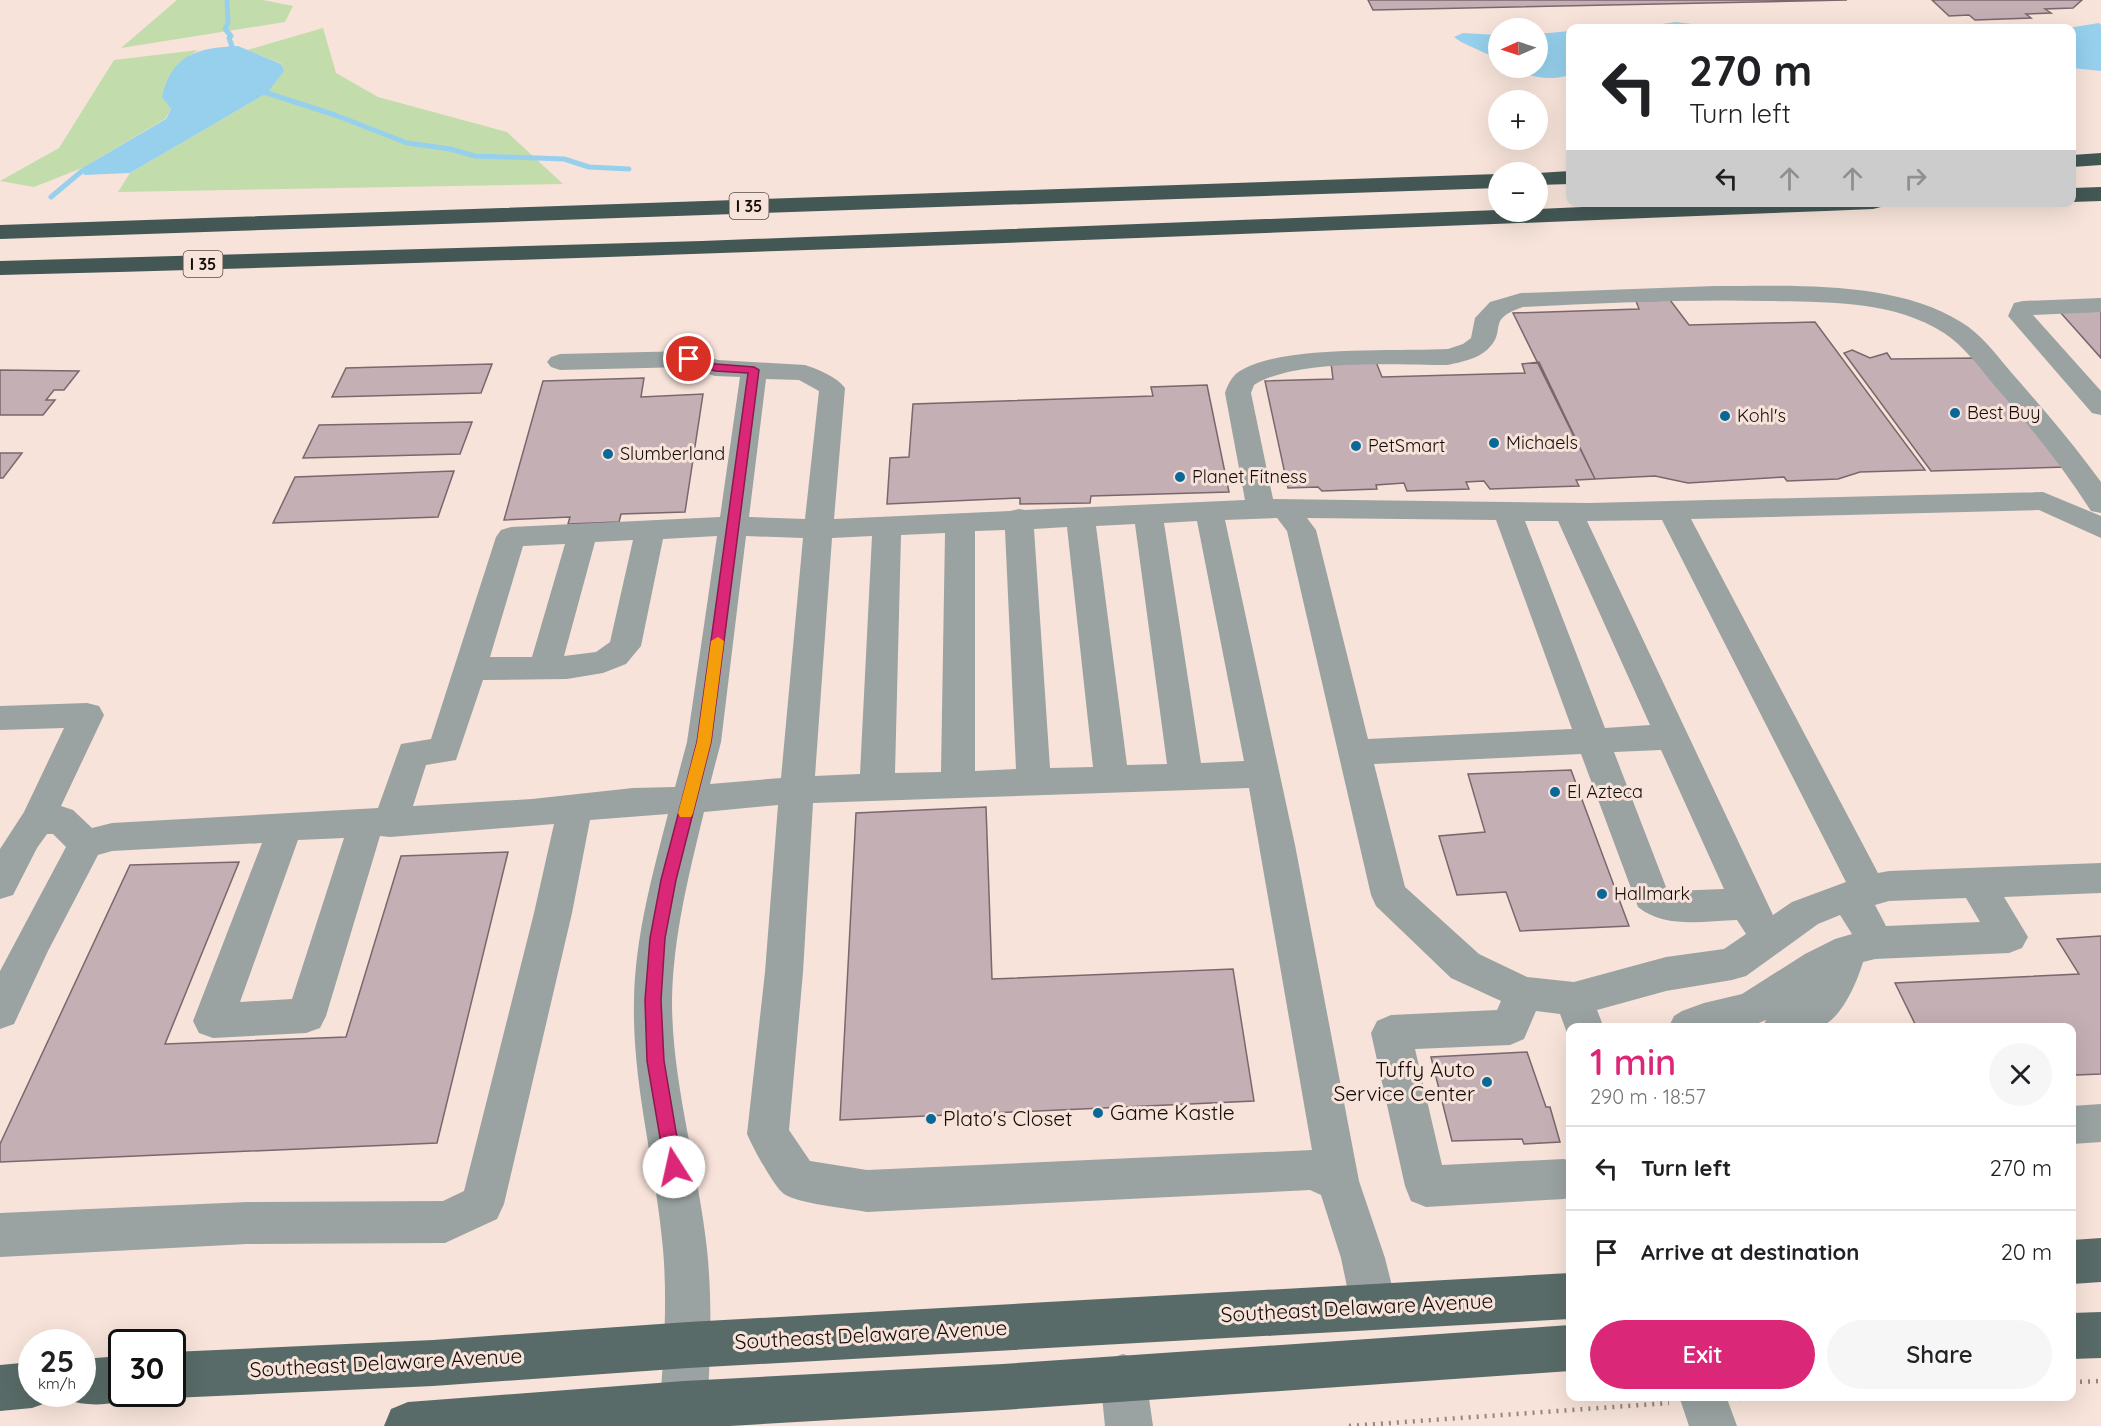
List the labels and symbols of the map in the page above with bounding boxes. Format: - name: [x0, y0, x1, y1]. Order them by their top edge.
- north arrow: [1488, 18, 1548, 78]
- road number: I 35: [730, 193, 768, 219]
- road number: I 35: [184, 251, 222, 277]
- pin: [663, 333, 714, 384]
- place label: Best Buy: [1967, 401, 2041, 424]
- place label: Kohl's: [1737, 404, 1786, 427]
- marker: Best Buy: [1948, 406, 1962, 420]
- marker: Kohl's: [1718, 409, 1732, 423]
- place label: Michaels: [1506, 431, 1578, 454]
- place label: PetSmart: [1368, 434, 1445, 457]
- marker: Michaels: [1487, 436, 1501, 450]
- marker: PetSmart: [1349, 439, 1363, 453]
- place label: Slumberland: [620, 442, 725, 465]
- marker: Slumberland: [601, 447, 615, 461]
- place label: Planet Fitness: [1192, 465, 1307, 488]
- marker: Planet Fitness: [1173, 470, 1187, 484]
- place label: El Azteca: [1567, 780, 1643, 803]
- marker: El Azteca: [1548, 785, 1562, 799]
- place label: Hallmark: [1614, 882, 1690, 905]
- marker: Hallmark: [1595, 887, 1609, 901]
- place label: Tuffy Auto Service Center: [1333, 1056, 1475, 1106]
- marker: Tuffy Auto Service Center: [1480, 1075, 1494, 1089]
- place label: Game Kastle: [1110, 1099, 1235, 1125]
- place label: Plato's Closet: [943, 1105, 1072, 1131]
- marker: Game Kastle: [1091, 1106, 1105, 1120]
- marker: Plato's Closet: [924, 1112, 938, 1126]
- position arrow: [642, 1135, 706, 1199]
- street label: Southeast Delaware Avenue: [1220, 1287, 1494, 1327]
- street label: Southeast Delaware Avenue: [734, 1314, 1008, 1354]
- speed limit sign: 30: [108, 1329, 186, 1407]
- street label: Southeast Delaware Avenue: [249, 1342, 523, 1382]

